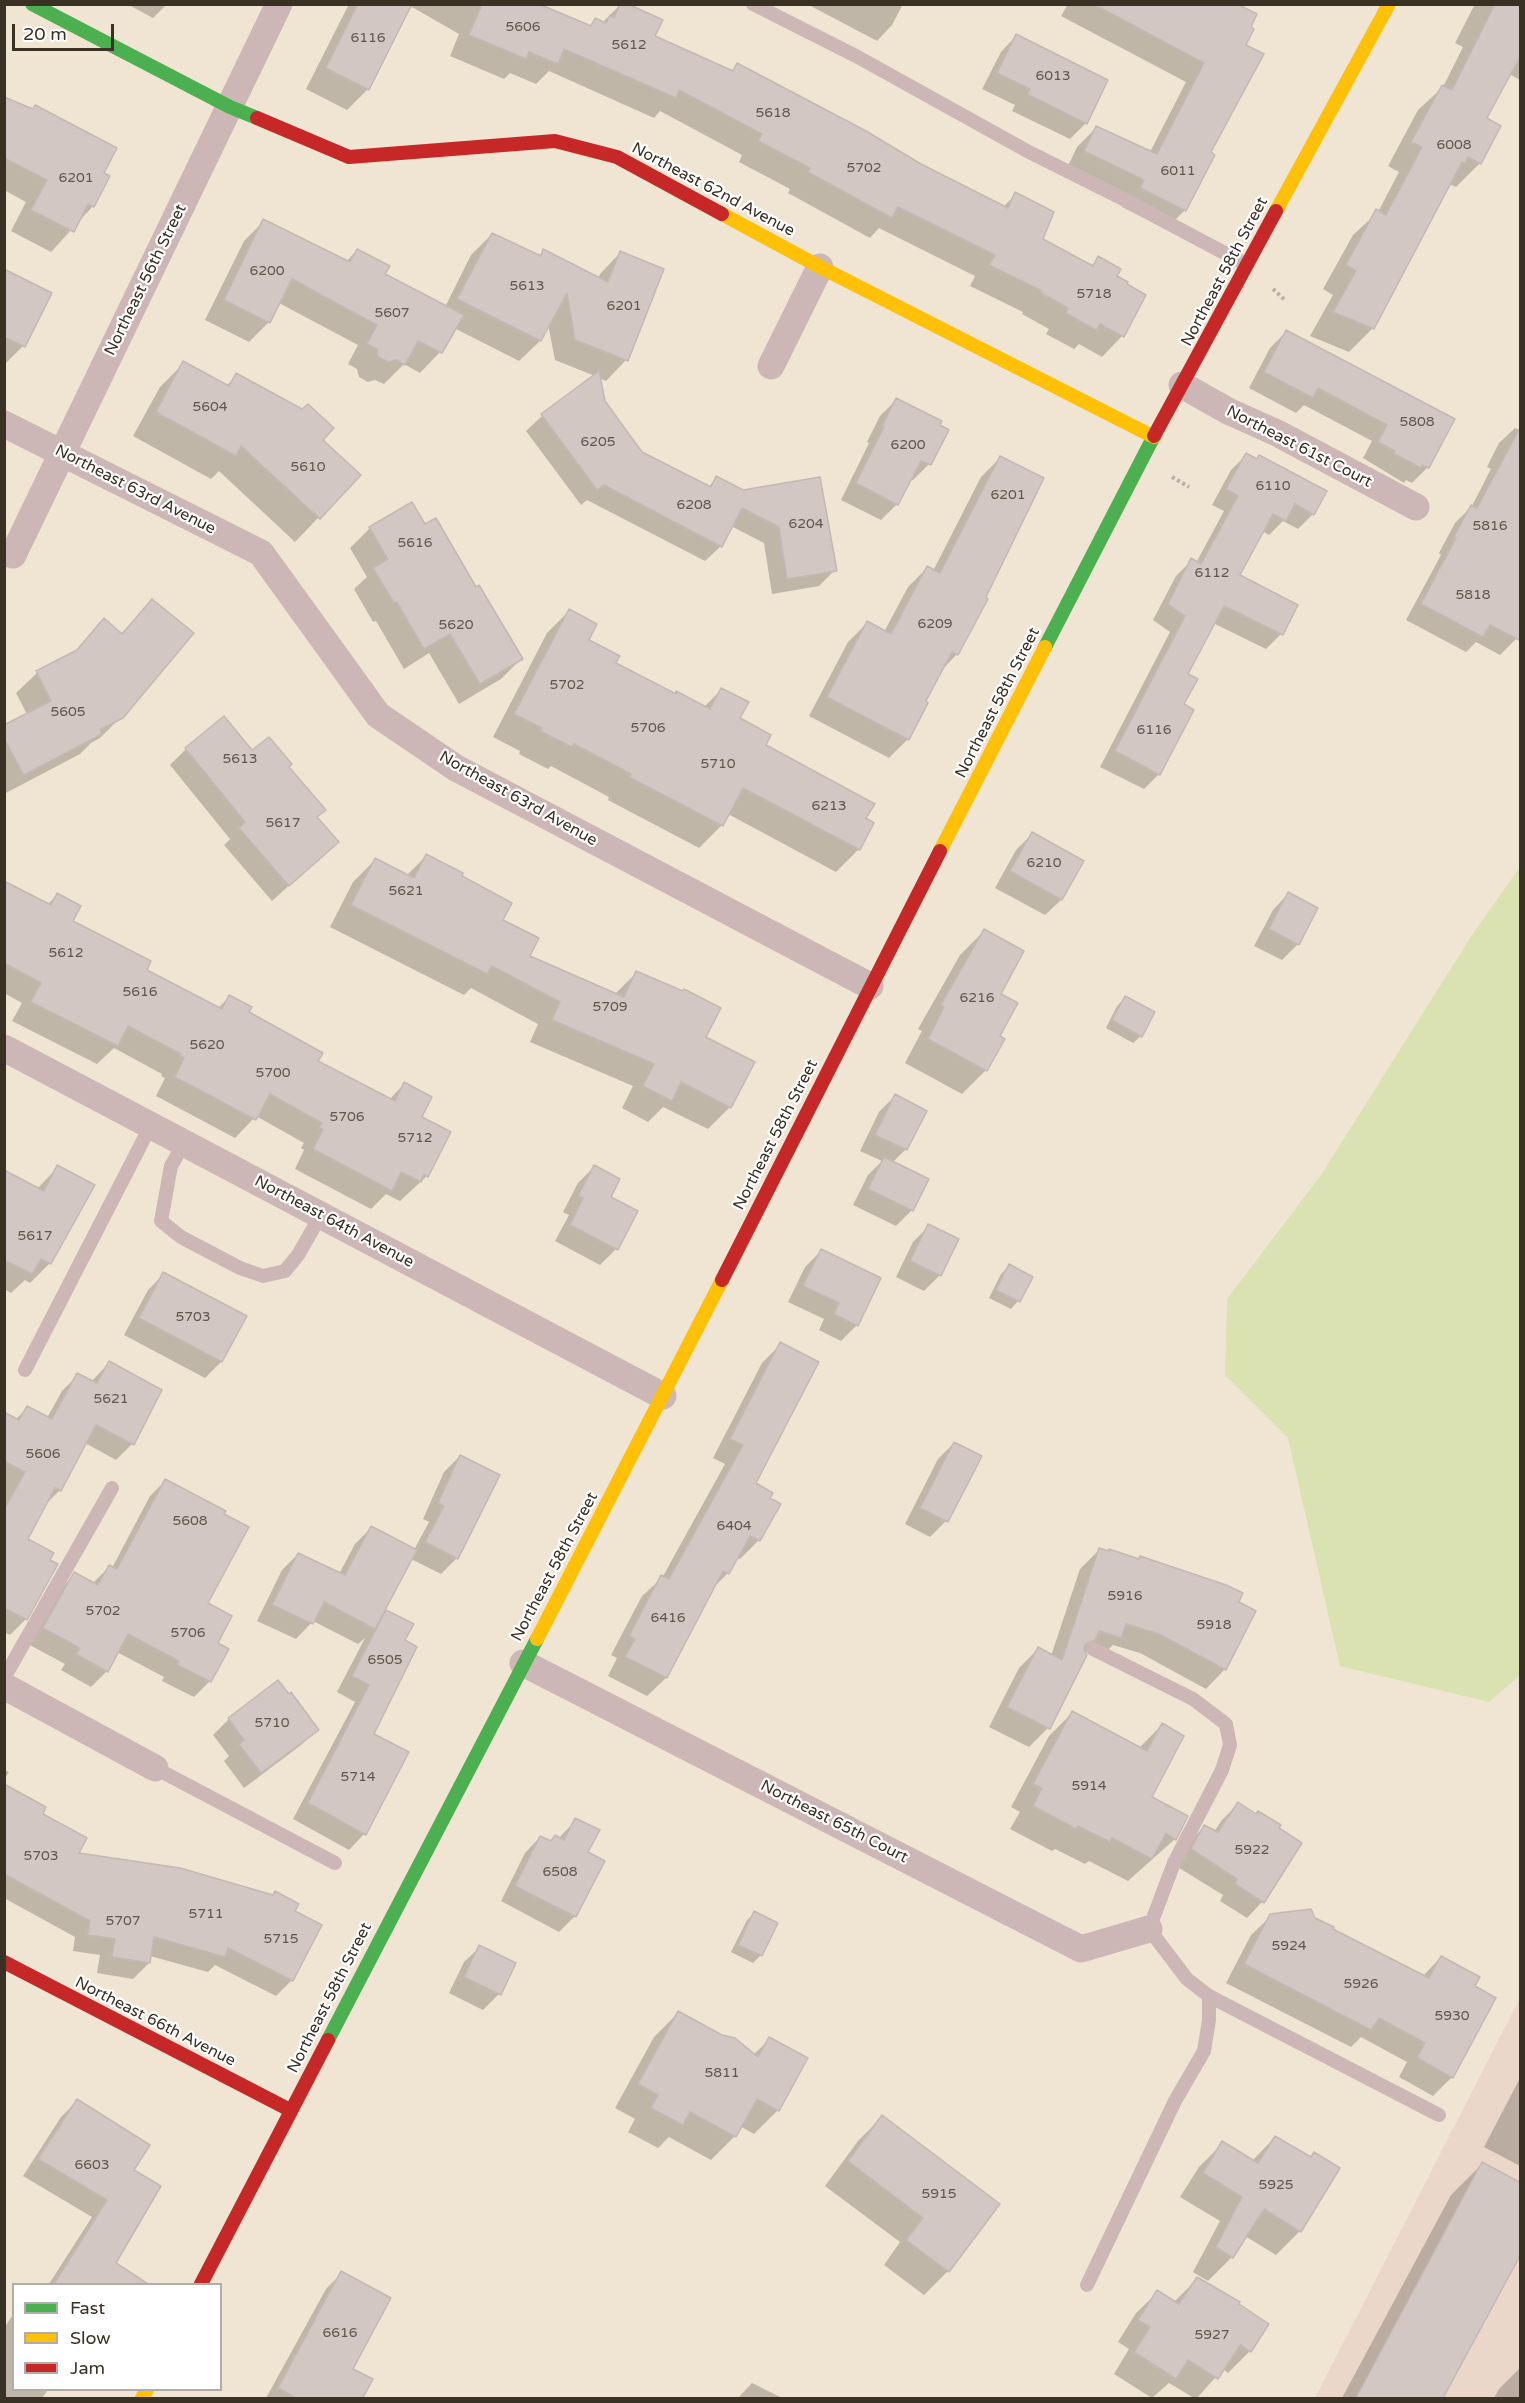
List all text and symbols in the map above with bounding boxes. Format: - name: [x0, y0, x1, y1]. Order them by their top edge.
- scale bar: [15, 12, 117, 50]
- house number: 5606: [505, 19, 541, 35]
- text: 20 m: [23, 23, 67, 45]
- house number: 6116: [350, 30, 386, 46]
- house number: 5612: [611, 37, 647, 53]
- house number: 6013: [1035, 68, 1071, 84]
- house number: 5618: [755, 105, 791, 121]
- house number: 6008: [1436, 137, 1472, 153]
- street label: Northeast 62nd Avenue: [628, 139, 798, 241]
- house number: 5702: [846, 160, 882, 176]
- house number: 6011: [1160, 163, 1196, 179]
- house number: 6201: [58, 170, 94, 186]
- street label: Northeast 58th Street: [1178, 194, 1272, 350]
- street label: Northeast 56th Street: [101, 201, 191, 359]
- house number: 6200: [249, 263, 285, 279]
- house number: 5613: [509, 278, 545, 294]
- house number: 5718: [1076, 286, 1112, 302]
- house number: 6201: [606, 298, 642, 314]
- house number: 5607: [374, 305, 410, 321]
- house number: 5604: [192, 399, 228, 415]
- street label: Northeast 61st Court: [1223, 402, 1375, 492]
- house number: 5808: [1399, 414, 1435, 430]
- house number: 6205: [580, 434, 616, 450]
- house number: 6200: [890, 437, 926, 453]
- street label: Northeast 63rd Avenue: [51, 441, 219, 539]
- house number: 5610: [290, 459, 326, 475]
- house number: 6110: [1255, 478, 1291, 494]
- house number: 6201: [990, 487, 1026, 503]
- house number: 6208: [676, 497, 712, 513]
- house number: 6204: [788, 516, 824, 532]
- house number: 5816: [1472, 518, 1508, 534]
- house number: 5616: [397, 535, 433, 551]
- house number: 6112: [1194, 565, 1230, 581]
- house number: 5818: [1455, 587, 1491, 603]
- house number: 6209: [917, 616, 953, 632]
- house number: 5620: [438, 617, 474, 633]
- street label: Northeast 58th Street: [952, 625, 1044, 781]
- house number: 5702: [549, 677, 585, 693]
- house number: 5605: [50, 704, 86, 720]
- house number: 5706: [630, 720, 666, 736]
- house number: 6116: [1136, 722, 1172, 738]
- street label: Northeast 63rd Avenue: [436, 748, 600, 850]
- house number: 5613: [222, 751, 258, 767]
- house number: 5710: [700, 756, 736, 772]
- house number: 6213: [811, 798, 847, 814]
- house number: 5617: [265, 815, 301, 831]
- house number: 6210: [1026, 855, 1062, 871]
- house number: 5621: [388, 883, 424, 899]
- house number: 5612: [48, 945, 84, 961]
- house number: 5616: [122, 984, 158, 1000]
- house number: 6216: [959, 990, 995, 1006]
- house number: 5709: [592, 999, 628, 1015]
- house number: 5620: [189, 1037, 225, 1053]
- street label: Northeast 58th Street: [730, 1057, 822, 1213]
- house number: 5700: [255, 1065, 291, 1081]
- house number: 5706: [329, 1109, 365, 1125]
- house number: 5712: [397, 1130, 433, 1146]
- street label: Northeast 64th Avenue: [251, 1172, 417, 1272]
- house number: 5617: [17, 1228, 53, 1244]
- house number: 5703: [175, 1309, 211, 1325]
- house number: 5621: [93, 1391, 129, 1407]
- house number: 5606: [25, 1446, 61, 1462]
- street label: Northeast 58th Street: [508, 1489, 602, 1645]
- house number: 5608: [172, 1513, 208, 1529]
- house number: 6404: [716, 1518, 752, 1534]
- house number: 5916: [1107, 1588, 1143, 1604]
- house number: 5702: [85, 1603, 121, 1619]
- house number: 6416: [650, 1610, 686, 1626]
- house number: 5918: [1196, 1617, 1232, 1633]
- house number: 5706: [170, 1625, 206, 1641]
- house number: 6505: [367, 1652, 403, 1668]
- house number: 5710: [254, 1715, 290, 1731]
- house number: 5714: [340, 1769, 376, 1785]
- street label: Northeast 65th Court: [757, 1776, 911, 1868]
- house number: 5914: [1071, 1778, 1107, 1794]
- house number: 5922: [1234, 1842, 1270, 1858]
- house number: 5703: [23, 1848, 59, 1864]
- house number: 6508: [542, 1864, 578, 1880]
- house number: 5711: [188, 1906, 224, 1922]
- house number: 5707: [105, 1913, 141, 1929]
- street label: Northeast 58th Street: [284, 1920, 376, 2076]
- house number: 5715: [263, 1931, 299, 1947]
- house number: 5924: [1271, 1938, 1307, 1954]
- street label: Northeast 66th Avenue: [71, 1973, 239, 2071]
- house number: 5926: [1343, 1976, 1379, 1992]
- house number: 5930: [1434, 2008, 1470, 2024]
- house number: 5811: [704, 2065, 740, 2081]
- house number: 6603: [74, 2157, 110, 2173]
- house number: 5925: [1258, 2177, 1294, 2193]
- house number: 5915: [921, 2186, 957, 2202]
- legend: [12, 2283, 222, 2391]
- text: Fast: [70, 2297, 105, 2319]
- house number: 6616: [322, 2325, 358, 2341]
- text: Slow: [70, 2327, 111, 2349]
- house number: 5927: [1194, 2327, 1230, 2343]
- text: Jam: [70, 2357, 105, 2379]

